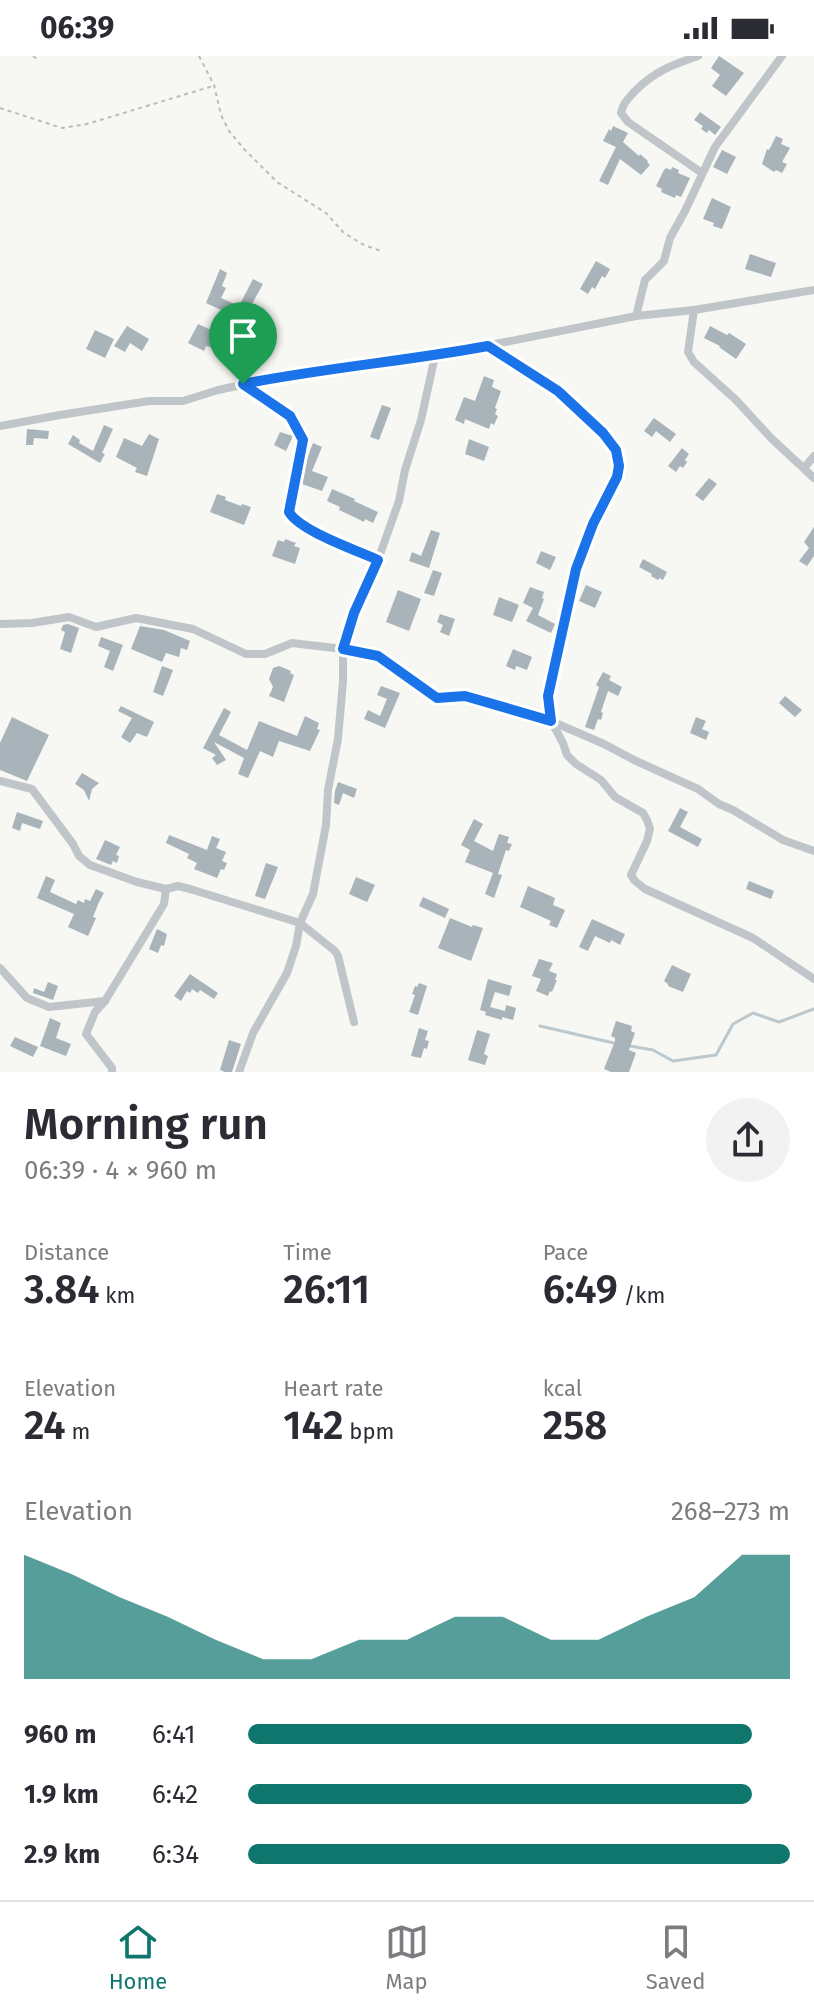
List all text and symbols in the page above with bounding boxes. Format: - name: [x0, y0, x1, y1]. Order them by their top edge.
- text: 06:39: [40, 10, 114, 46]
- pin: [209, 302, 277, 384]
- icon: arrive: [221, 314, 265, 358]
- text: Morning run: [24, 1098, 268, 1151]
- button: share: [706, 1098, 790, 1182]
- text: 06:39 · 4 × 960 m: [24, 1155, 217, 1186]
- text: Distance: [24, 1239, 109, 1266]
- text: Time: [283, 1239, 332, 1266]
- text: Pace: [543, 1239, 588, 1266]
- text: 3.84: [24, 1266, 99, 1314]
- text: 26:11: [283, 1266, 370, 1314]
- text: 6:49: [543, 1266, 618, 1314]
- text: km: [99, 1282, 135, 1309]
- text: /km: [618, 1282, 665, 1309]
- text: Elevation: [24, 1375, 116, 1402]
- text: Heart rate: [283, 1375, 384, 1402]
- text: kcal: [543, 1375, 582, 1402]
- text: 24: [24, 1402, 66, 1450]
- text: 142: [283, 1402, 344, 1450]
- text: 258: [543, 1402, 607, 1450]
- text: m: [66, 1418, 90, 1445]
- text: bpm: [344, 1418, 394, 1445]
- text: Elevation: [24, 1496, 133, 1527]
- text: 268–273 m: [671, 1496, 790, 1527]
- text: 960 m: [24, 1719, 97, 1750]
- text: 6:41: [152, 1719, 196, 1750]
- text: 1.9 km: [24, 1779, 99, 1810]
- text: 6:42: [152, 1779, 198, 1810]
- text: 2.9 km: [24, 1839, 100, 1870]
- text: 6:34: [152, 1839, 199, 1870]
- tab: Home: [109, 1920, 167, 1995]
- tab: Map: [385, 1920, 429, 1995]
- tab: Saved: [646, 1920, 705, 1995]

